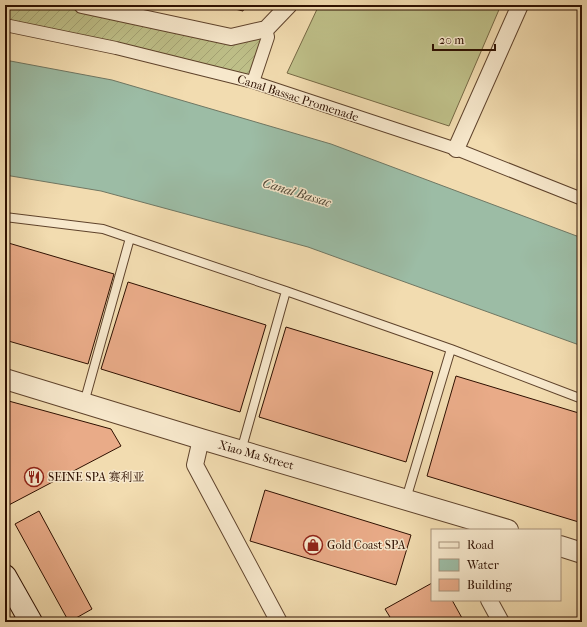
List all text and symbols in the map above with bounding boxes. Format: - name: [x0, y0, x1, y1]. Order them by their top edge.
- scale bar: [433, 26, 495, 52]
- text: 20 m: [439, 33, 464, 47]
- street label: Canal Bassac Promenade: [236, 72, 361, 124]
- water label: Canal Bassac: [261, 175, 334, 210]
- street label: Xiao Ma Street: [217, 438, 296, 473]
- restaurant icon: SEINE SPA 赛利亚: [23, 466, 45, 488]
- place label: SEINE SPA 赛利亚: [48, 470, 145, 484]
- legend: [431, 529, 561, 601]
- shop icon: Gold Coast SPA: [302, 534, 324, 556]
- place label: Gold Coast SPA: [327, 538, 406, 552]
- text: Road: [467, 538, 494, 552]
- text: Water: [466, 558, 500, 572]
- text: Building: [467, 578, 512, 592]

